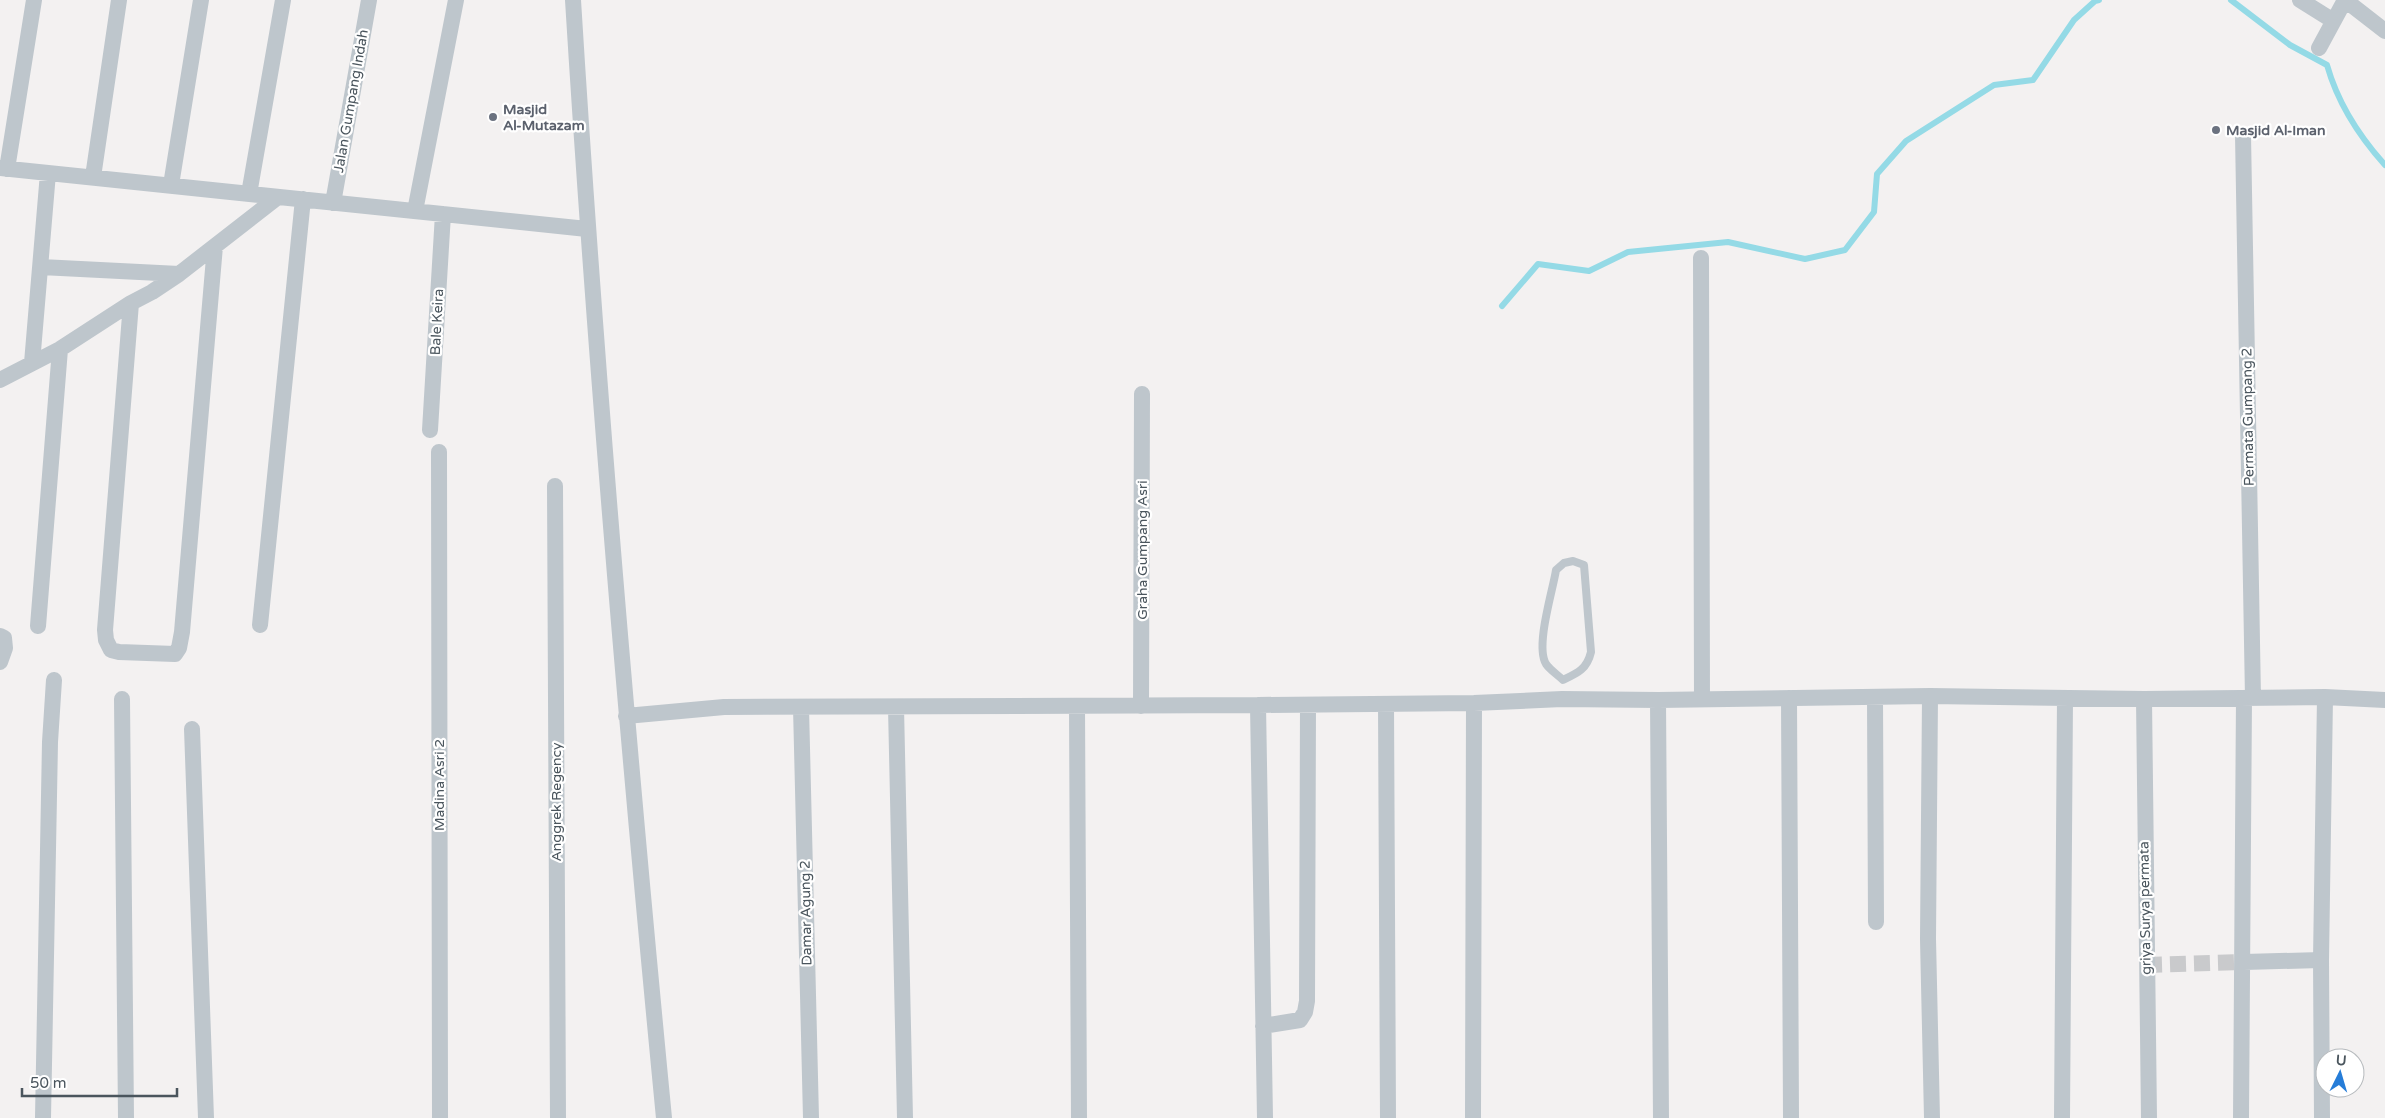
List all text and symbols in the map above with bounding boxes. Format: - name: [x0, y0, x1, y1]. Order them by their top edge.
- street label: Jalan Gumpang Indah: [330, 28, 372, 174]
- place label: Masjid Al-Mutazam: [503, 101, 585, 134]
- marker: Masjid Al-Mutazam: [487, 111, 499, 123]
- place label: Masjid Al-Iman: [2226, 122, 2325, 139]
- marker: Masjid Al-Iman: [2210, 124, 2222, 136]
- street label: Bale Keira: [427, 288, 447, 356]
- street label: Permata Gumpang 2: [2238, 348, 2258, 486]
- street label: Graha Gumpang Asri: [1134, 480, 1151, 620]
- street label: Madina Asri 2: [431, 739, 448, 831]
- street label: Anggrek Regency: [548, 742, 565, 862]
- street label: griya Surya permata: [2135, 841, 2155, 975]
- street label: Damar Agung 2: [797, 860, 815, 966]
- north arrow: [2315, 1048, 2365, 1098]
- text: U: [2335, 1052, 2347, 1069]
- scale bar: [22, 1066, 178, 1098]
- text: 50 m: [30, 1074, 67, 1092]

